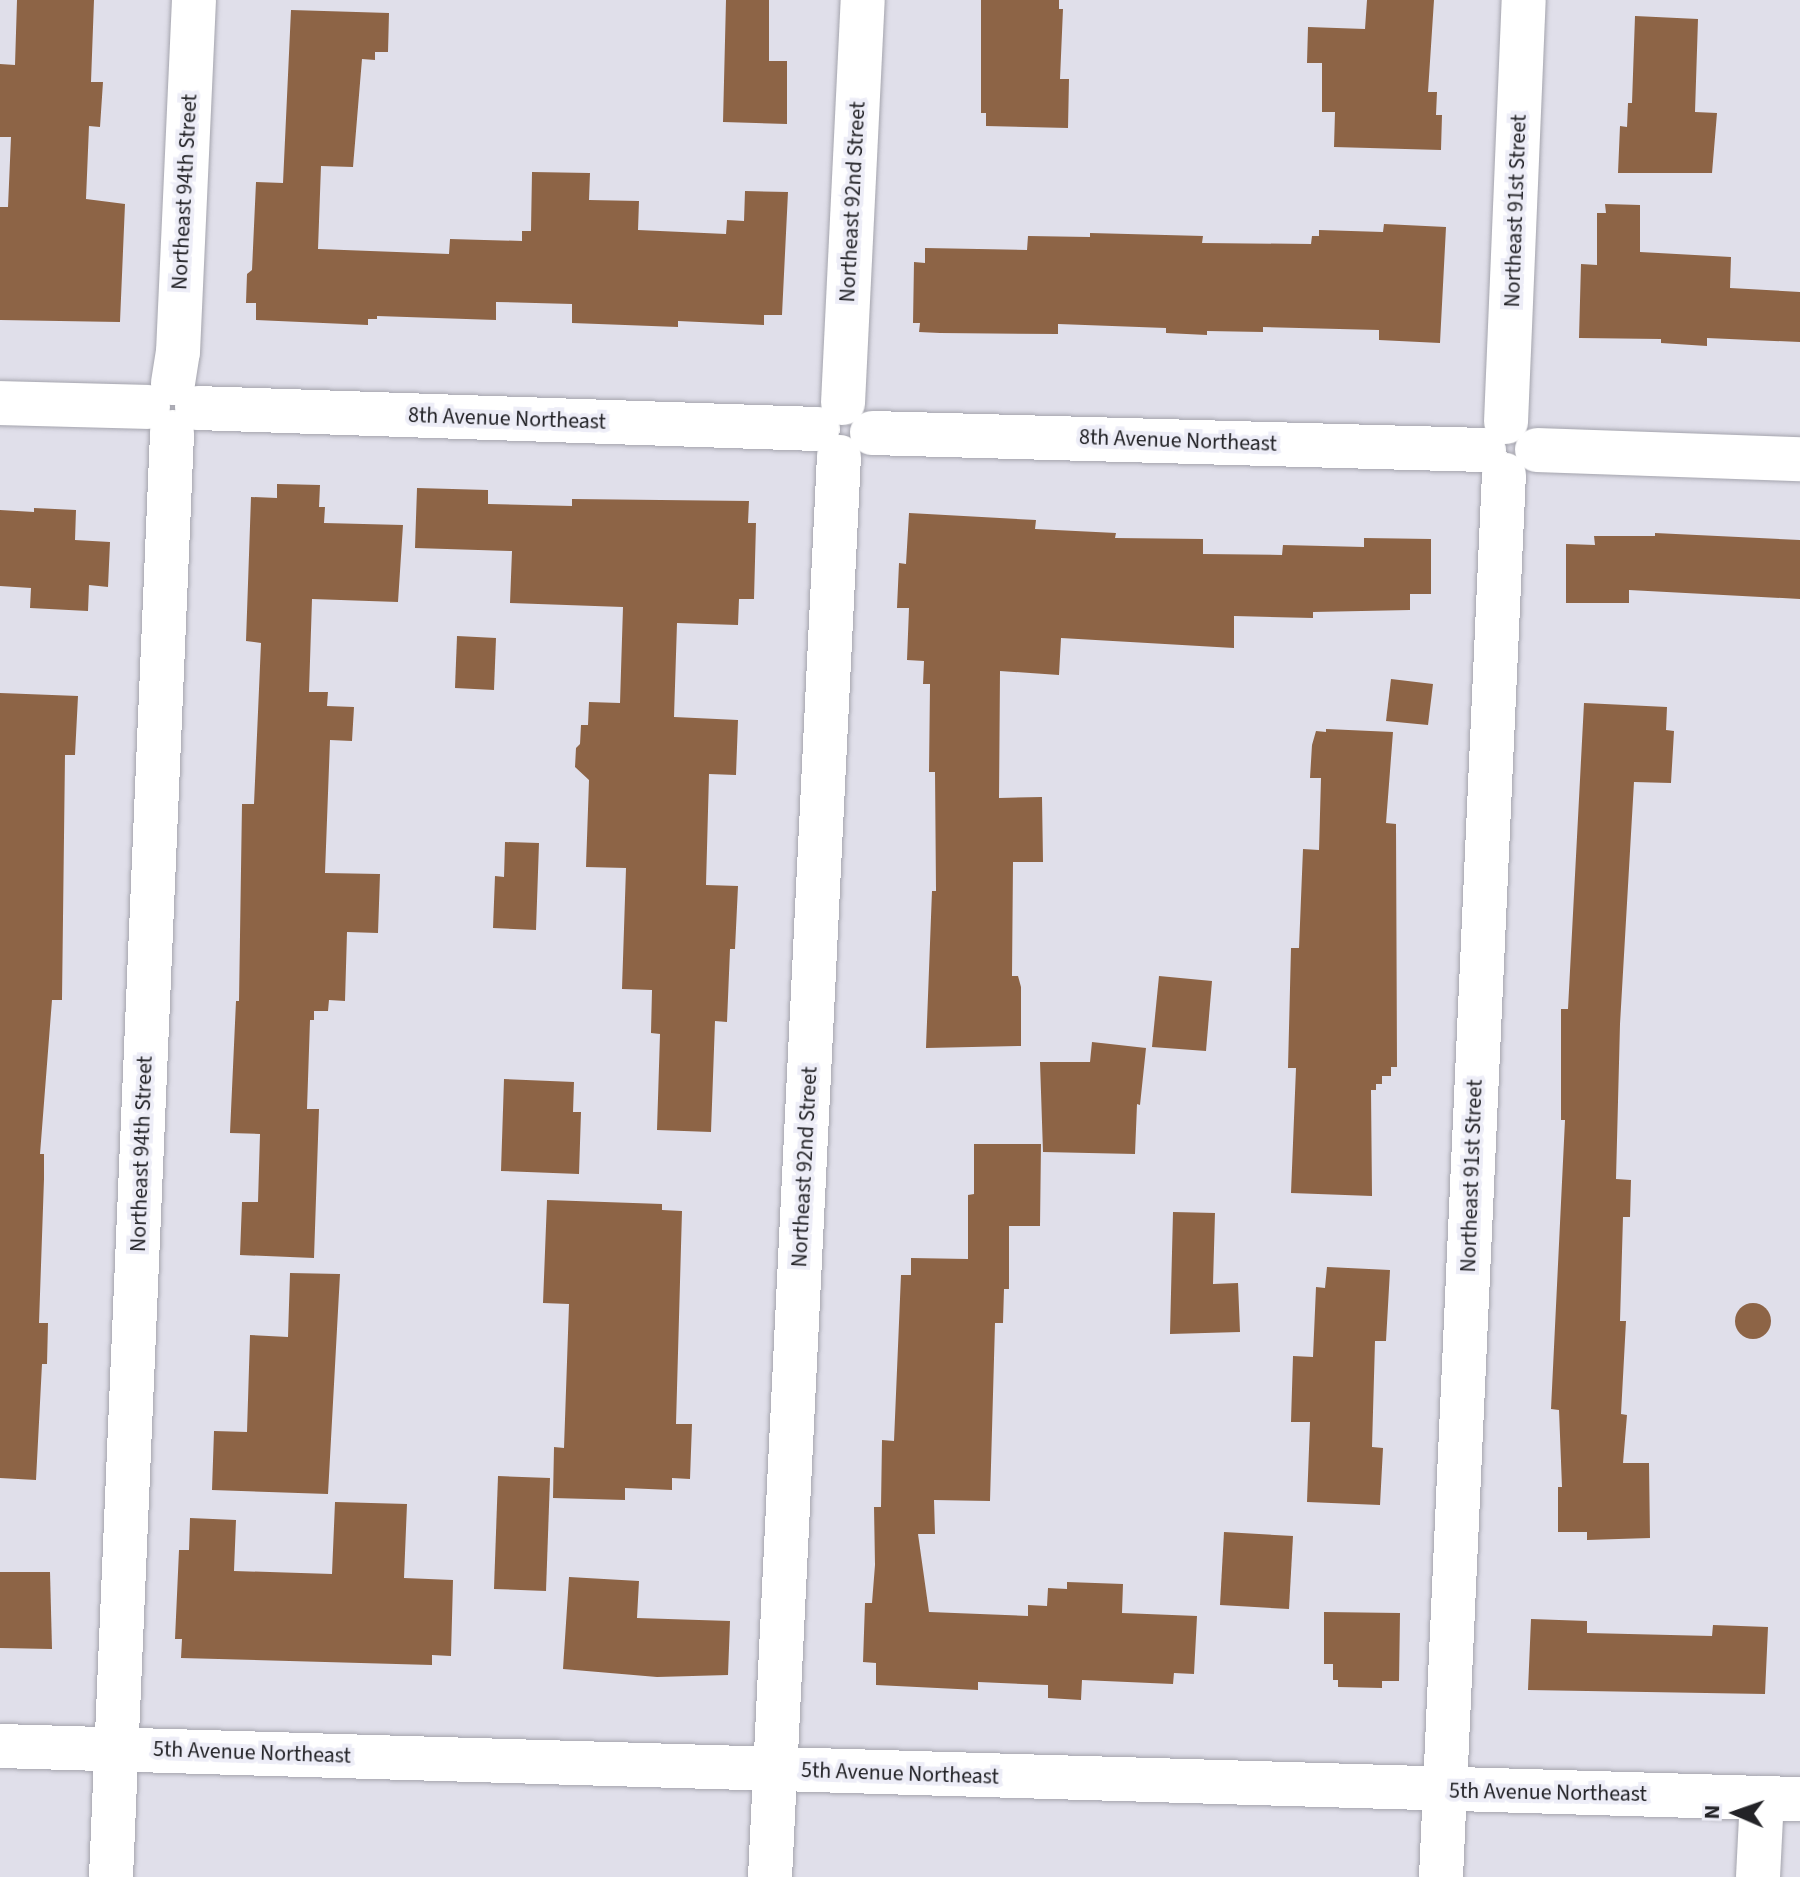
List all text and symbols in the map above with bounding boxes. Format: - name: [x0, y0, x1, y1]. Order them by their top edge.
- street label: Northeast 94th Street: [167, 93, 203, 291]
- street label: Northeast 92nd Street: [835, 101, 871, 303]
- street label: Northeast 91st Street: [1499, 114, 1533, 308]
- street label: 8th Avenue Northeast: [408, 402, 606, 436]
- street label: 8th Avenue Northeast: [1079, 424, 1277, 458]
- street label: Northeast 94th Street: [125, 1055, 159, 1253]
- street label: Northeast 92nd Street: [787, 1066, 823, 1268]
- street label: Northeast 91st Street: [1455, 1079, 1489, 1273]
- street label: 5th Avenue Northeast: [153, 1736, 351, 1770]
- street label: 5th Avenue Northeast: [801, 1757, 999, 1791]
- north arrow: [1696, 1773, 1776, 1853]
- street label: 5th Avenue Northeast: [1449, 1778, 1647, 1808]
- text: N: [1696, 1804, 1728, 1820]

